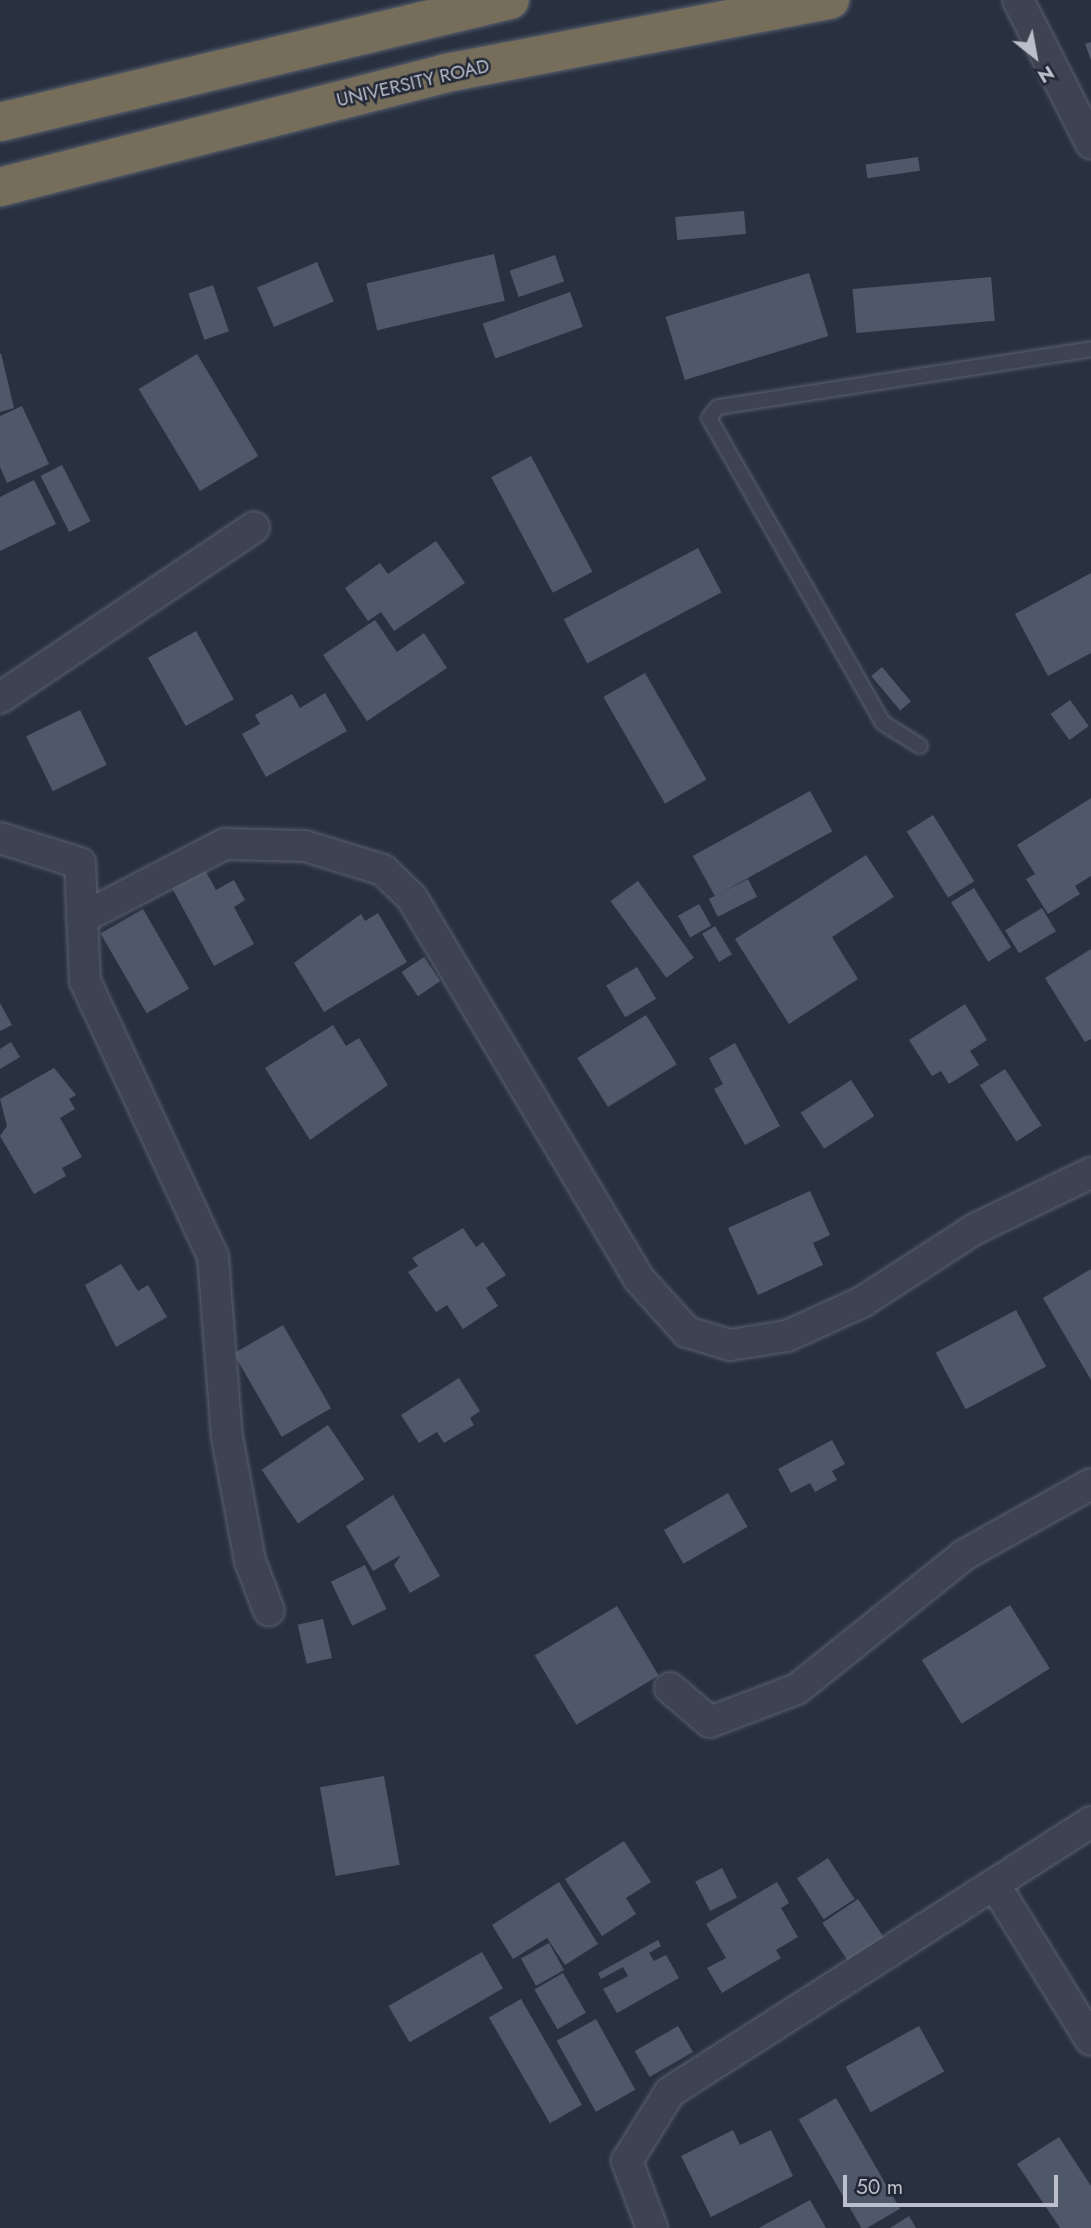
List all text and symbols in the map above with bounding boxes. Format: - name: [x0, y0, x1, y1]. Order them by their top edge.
- north arrow: [1000, 21, 1070, 91]
- street label: UNIVERSITY ROAD: [334, 54, 492, 112]
- text: N: [1033, 59, 1059, 90]
- scale bar: [846, 2162, 1061, 2206]
- text: 50 m: [856, 2172, 903, 2202]

